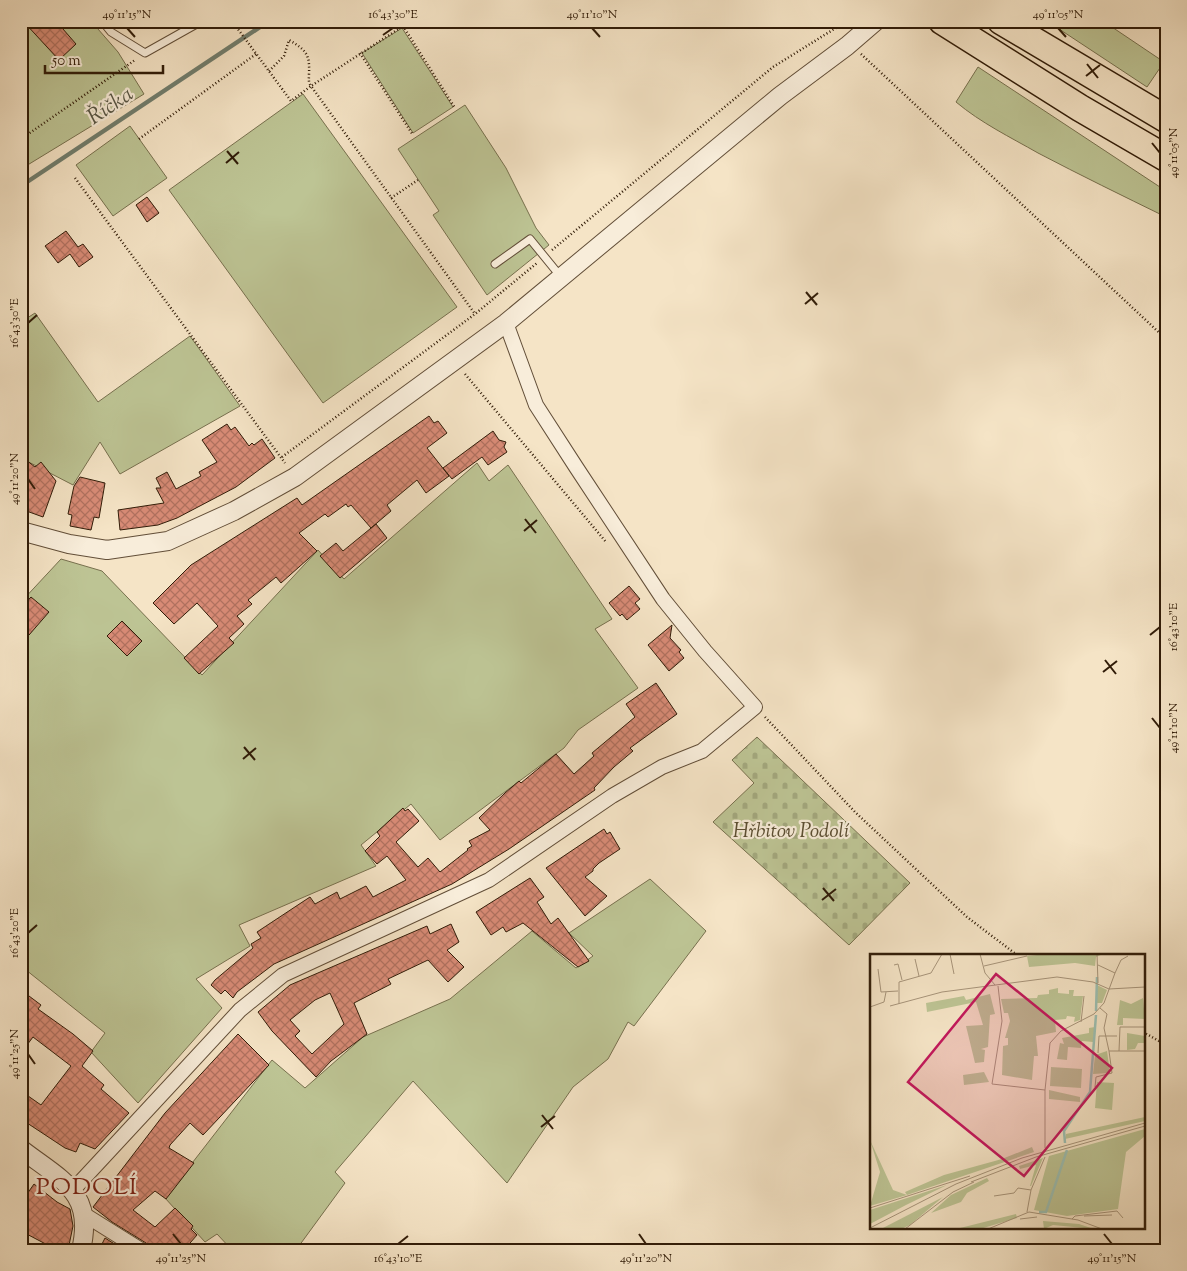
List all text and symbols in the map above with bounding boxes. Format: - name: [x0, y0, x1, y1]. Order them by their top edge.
- text: 49°11'15"N: [103, 6, 152, 24]
- text: 16°43'30"E: [368, 6, 418, 24]
- text: 49°11'10"N: [567, 6, 618, 24]
- text: 49°11'05"N: [1033, 6, 1084, 24]
- scale bar: [45, 42, 162, 74]
- text: 50 m: [51, 51, 81, 72]
- water label: Říčka: [81, 80, 141, 134]
- text: 49°11'05"N: [1165, 127, 1183, 178]
- text: 16°43'30"E: [6, 298, 24, 348]
- text: 49°11'20"N: [6, 452, 24, 505]
- text: 16°43'10"E: [1165, 602, 1183, 651]
- text: 49°11'10"N: [1165, 702, 1183, 753]
- park label: Hřbitov Podolí: [733, 817, 850, 847]
- text: 16°43'20"E: [6, 907, 24, 958]
- inset map: [870, 954, 1144, 1228]
- text: 49°11'25"N: [6, 1028, 24, 1079]
- district label: PODOLÍ: [36, 1171, 138, 1205]
- text: 49°11'25"N: [156, 1250, 207, 1268]
- text: 16°43'10"E: [374, 1250, 423, 1268]
- text: 49°11'20"N: [620, 1250, 673, 1268]
- text: 49°11'15"N: [1088, 1250, 1137, 1268]

